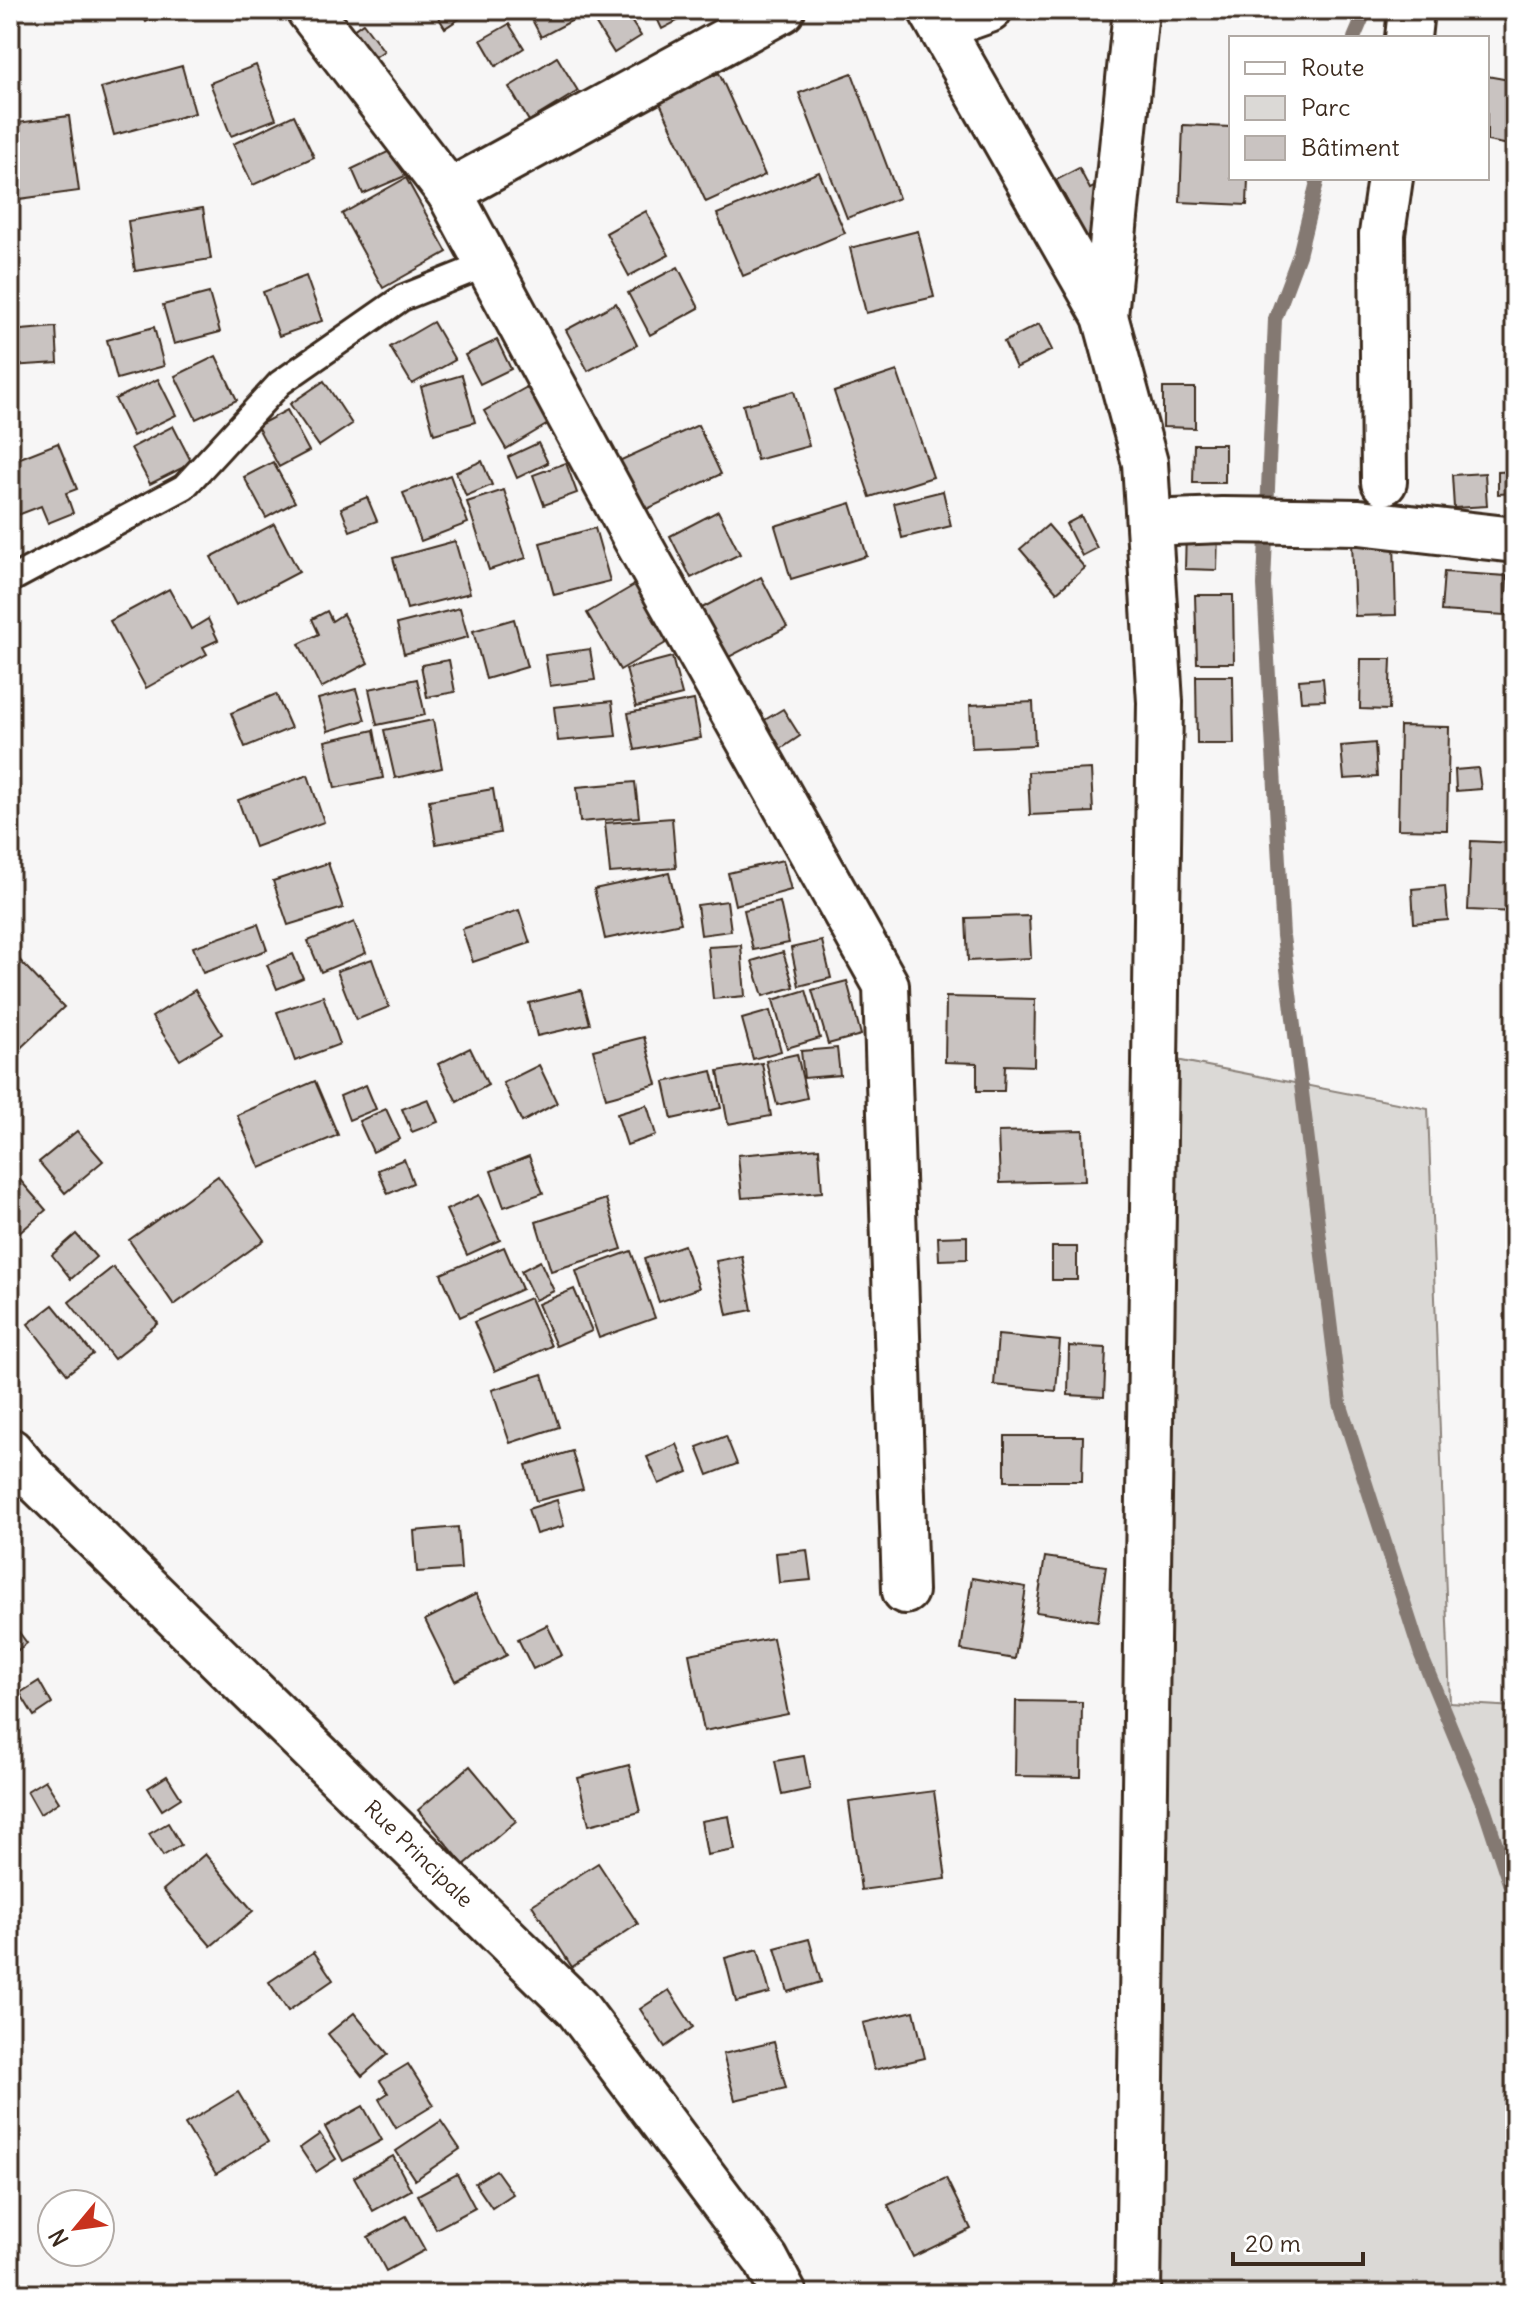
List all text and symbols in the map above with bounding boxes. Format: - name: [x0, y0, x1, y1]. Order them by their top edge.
- legend: [1229, 36, 1489, 180]
- text: Route: [1301, 52, 1364, 82]
- text: Parc: [1301, 92, 1350, 122]
- text: Bâtiment: [1301, 132, 1400, 162]
- street label: Rue Principale: [358, 1794, 479, 1913]
- north arrow: [36, 2188, 116, 2268]
- scale bar: [1233, 2216, 1363, 2266]
- text: N: [43, 2224, 74, 2251]
- text: 20 m: [1245, 2228, 1301, 2258]

